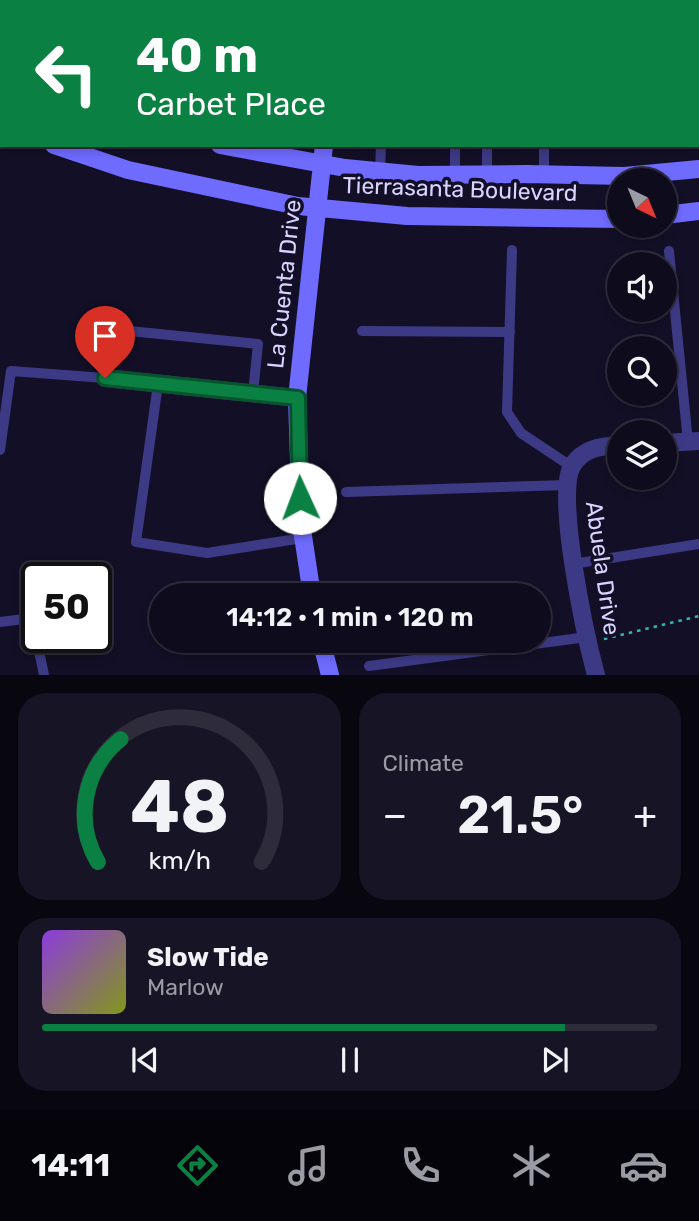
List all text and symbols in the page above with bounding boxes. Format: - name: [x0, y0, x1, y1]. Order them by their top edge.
- text: 40 m: [136, 26, 258, 84]
- icon: left: [21, 28, 112, 119]
- text: Carbet Place: [136, 85, 326, 123]
- north arrow: [607, 168, 677, 238]
- map controls: [607, 168, 677, 490]
- street label: Tierrasanta Boulevard: [342, 171, 578, 207]
- street label: La Cuenta Drive: [261, 198, 307, 370]
- button: sound: [607, 252, 677, 322]
- pin: [75, 306, 135, 378]
- icon: arrive: [86, 317, 124, 355]
- button: search: [607, 336, 677, 406]
- button: layers: [607, 420, 677, 490]
- position arrow: [263, 461, 337, 535]
- street label: Abuela Drive: [580, 499, 626, 637]
- speed limit sign: 50: [21, 562, 112, 653]
- text: 14:12 · 1 min · 120 m: [226, 602, 474, 633]
- text: Climate: [383, 749, 464, 777]
- text: 48: [130, 765, 229, 851]
- text: 21.5°: [457, 784, 583, 846]
- text: −: [383, 792, 407, 838]
- text: +: [633, 792, 657, 838]
- text: km/h: [148, 846, 210, 875]
- text: Slow Tide: [147, 942, 269, 973]
- text: Marlow: [147, 973, 224, 1001]
- icon: previous: [126, 1041, 164, 1079]
- icon: pause: [331, 1041, 369, 1079]
- icon: next: [536, 1041, 574, 1079]
- icon: directions: [173, 1141, 222, 1190]
- icon: music: [284, 1141, 333, 1190]
- icon: phone: [396, 1141, 445, 1190]
- icon: climate: [507, 1141, 556, 1190]
- icon: car: [619, 1141, 668, 1190]
- text: 14:11: [31, 1146, 110, 1184]

